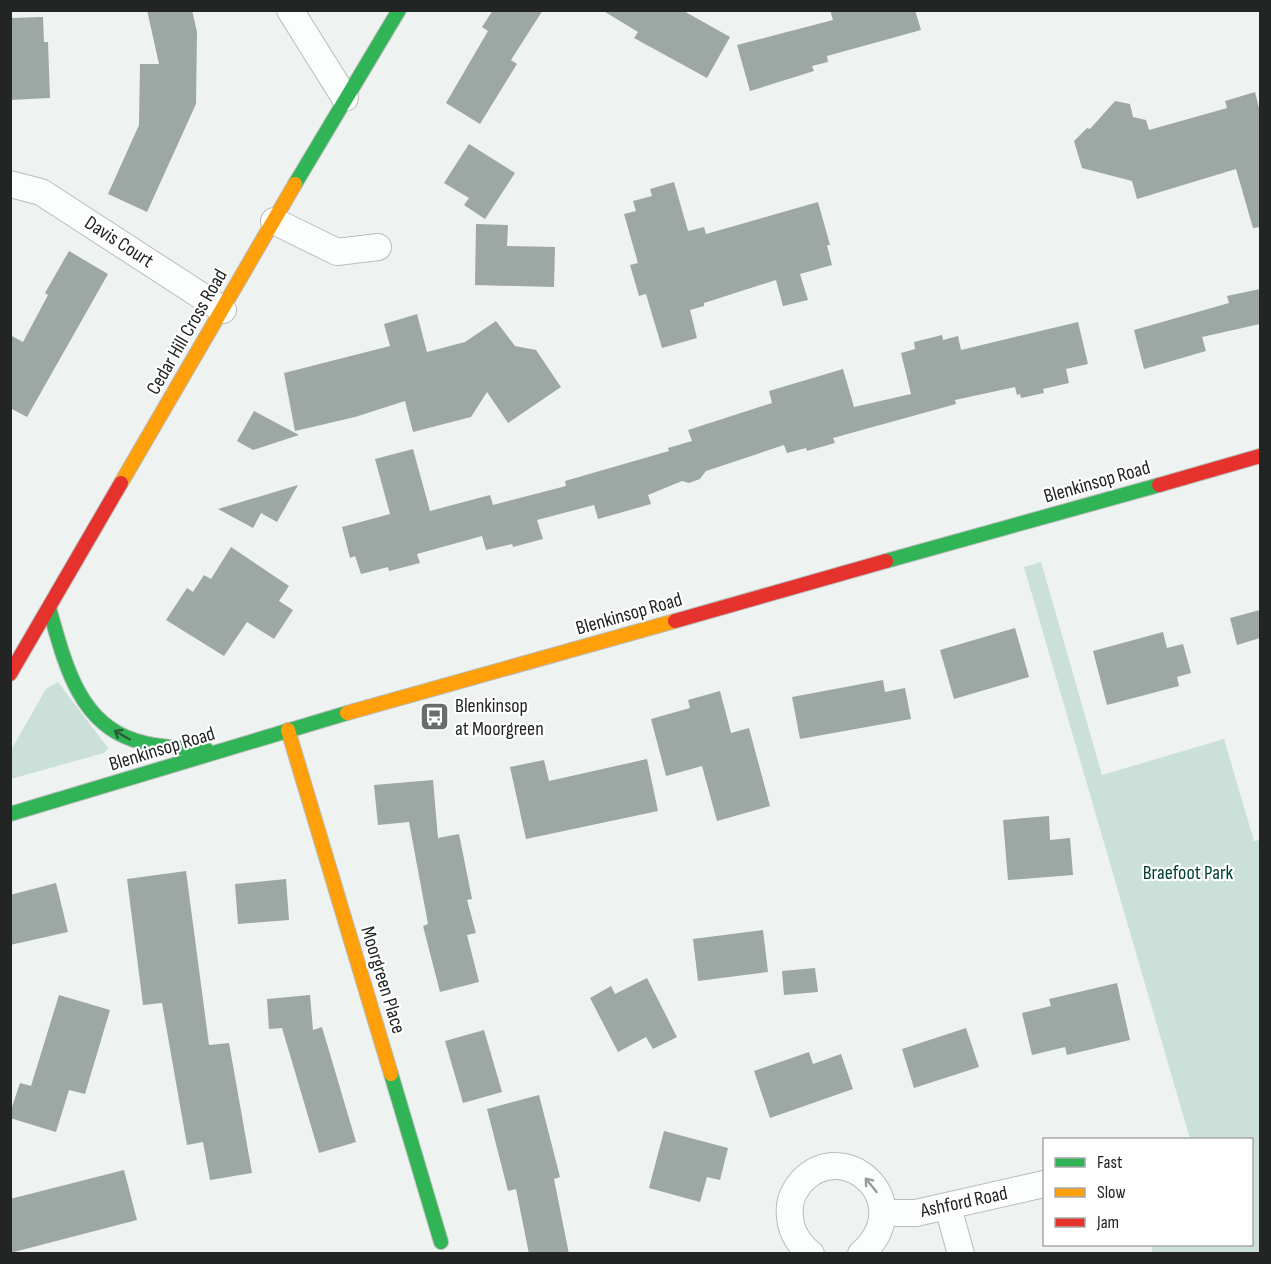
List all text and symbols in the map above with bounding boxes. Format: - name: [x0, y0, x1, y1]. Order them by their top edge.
- street label: Davis Court: [80, 211, 158, 273]
- street label: Cedar Hill Cross Road: [141, 265, 233, 399]
- street label: Blenkinsop Road: [1041, 455, 1153, 509]
- street label: Blenkinsop Road: [573, 587, 685, 641]
- place label: Blenkinsop at Moorgreen: [455, 694, 544, 741]
- bus stop icon: Blenkinsop at Moorgreen: [418, 701, 450, 733]
- street label: Blenkinsop Road: [106, 722, 218, 776]
- one-way arrow: [114, 728, 131, 740]
- park label: Braefoot Park: [1143, 861, 1234, 885]
- street label: Moorgreen Place: [355, 924, 411, 1036]
- legend: [1043, 1138, 1253, 1246]
- text: Fast: [1097, 1152, 1123, 1173]
- one-way arrow: [865, 1177, 878, 1193]
- street label: Ashford Road: [917, 1181, 1010, 1223]
- text: Slow: [1097, 1182, 1126, 1203]
- text: Jam: [1096, 1212, 1119, 1233]

